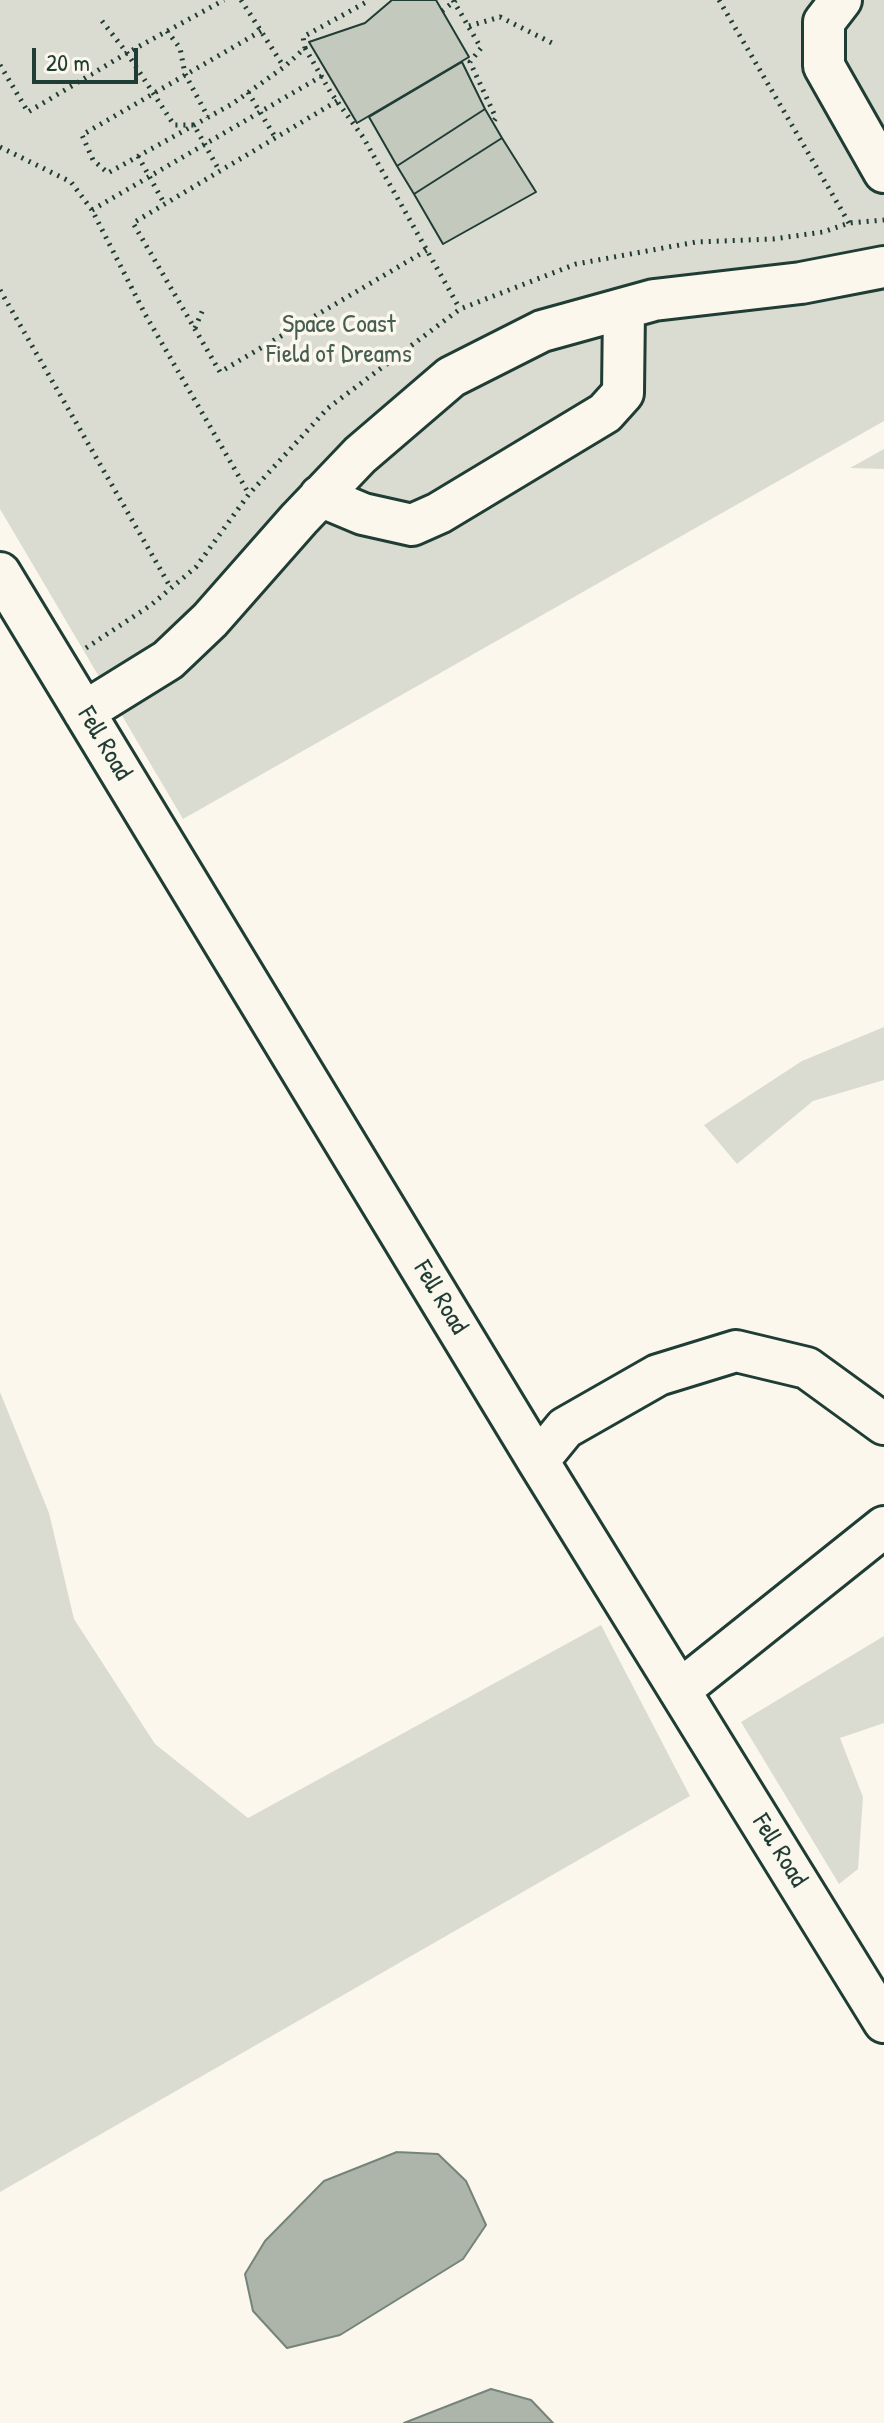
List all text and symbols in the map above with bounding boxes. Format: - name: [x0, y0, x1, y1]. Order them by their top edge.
- scale bar: [36, 32, 142, 82]
- text: 20 m: [46, 46, 90, 78]
- park label: Space Coast Field of Dreams: [266, 309, 412, 370]
- street label: Fell Road: [70, 702, 138, 786]
- street label: Fell Road: [406, 1256, 474, 1340]
- street label: Fell Road: [745, 1809, 813, 1893]

